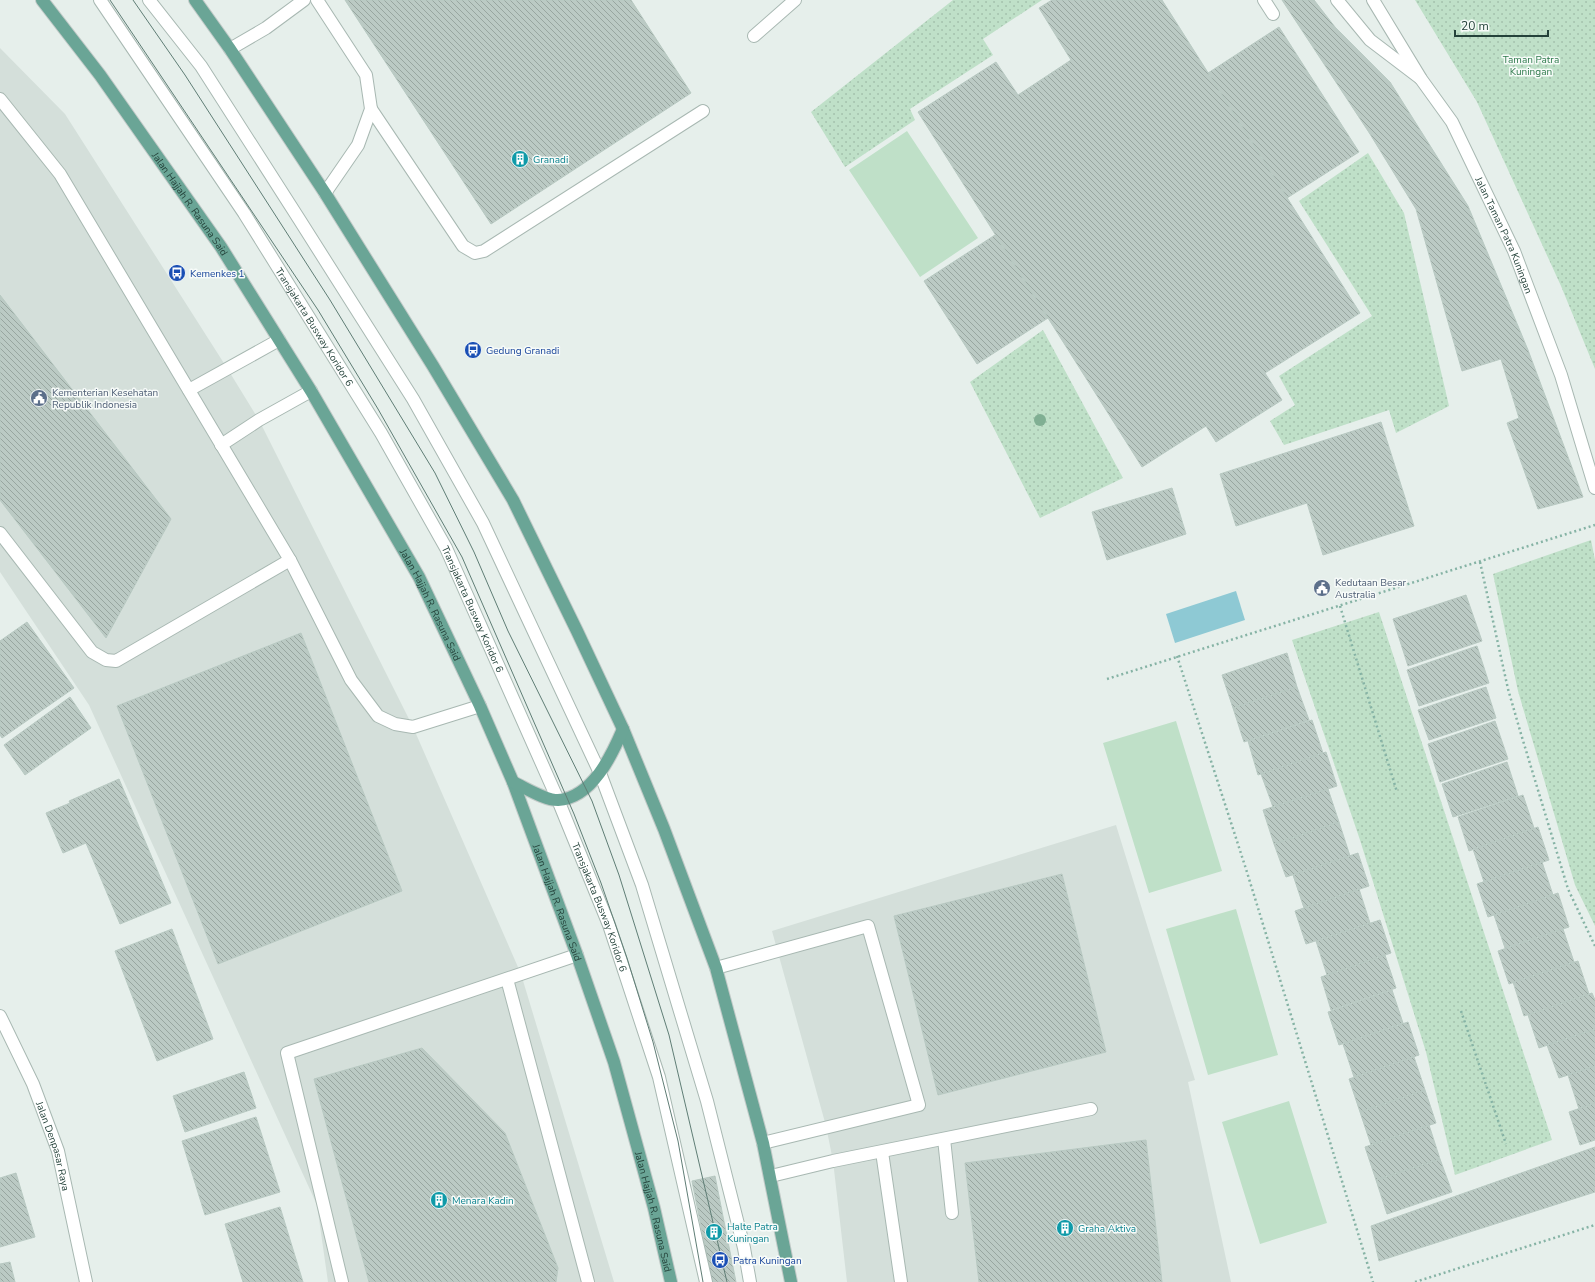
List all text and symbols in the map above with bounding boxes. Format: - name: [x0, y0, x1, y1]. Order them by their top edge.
- scale bar: [1455, 12, 1548, 38]
- text: 20 m: [1461, 18, 1489, 34]
- park label: Taman Patra Kuningan: [1503, 53, 1559, 79]
- street label: Jalan Hajjah R. Rasuna Said: [148, 149, 231, 259]
- building icon: Granadi: [510, 149, 530, 169]
- place label: Granadi: [533, 153, 568, 167]
- street label: Jalan Taman Patra Kuningan: [1471, 174, 1535, 296]
- bus stop icon: Kemenkes 1: [167, 263, 187, 283]
- street label: Transjakarta Busway Koridor 6: [272, 265, 356, 389]
- place label: Kemenkes 1: [190, 267, 245, 281]
- bus stop icon: Gedung Granadi: [463, 340, 483, 360]
- place label: Gedung Granadi: [486, 344, 559, 358]
- place label: Kementerian Kesehatan Republik Indonesia: [52, 386, 158, 412]
- public building icon: Kementerian Kesehatan Republik Indonesia: [29, 388, 49, 408]
- street label: Transjakarta Busway Koridor 6: [438, 544, 506, 675]
- street label: Jalan Hajjah R. Rasuna Said: [396, 546, 464, 664]
- place label: Kedutaan Besar Australia: [1335, 576, 1406, 602]
- public building icon: Kedutaan Besar Australia: [1312, 578, 1332, 598]
- street label: Transjakarta Busway Koridor 6: [568, 840, 630, 974]
- street label: Jalan Hajjah R. Rasuna Said: [528, 841, 585, 963]
- street label: Jalan Denpasar Raya: [32, 1099, 72, 1192]
- street label: Jalan Hajjah R. Rasuna Said: [631, 1149, 674, 1274]
- building icon: Menara Kadin: [429, 1190, 449, 1210]
- place label: Menara Kadin: [452, 1194, 514, 1208]
- building icon: Graha Aktiva: [1055, 1218, 1075, 1238]
- place label: Halte Patra Kuningan: [727, 1220, 778, 1246]
- building icon: Halte Patra Kuningan: [704, 1222, 724, 1242]
- place label: Graha Aktiva: [1078, 1222, 1136, 1236]
- bus stop icon: Patra Kuningan: [710, 1250, 730, 1270]
- place label: Patra Kuningan: [733, 1254, 802, 1268]

